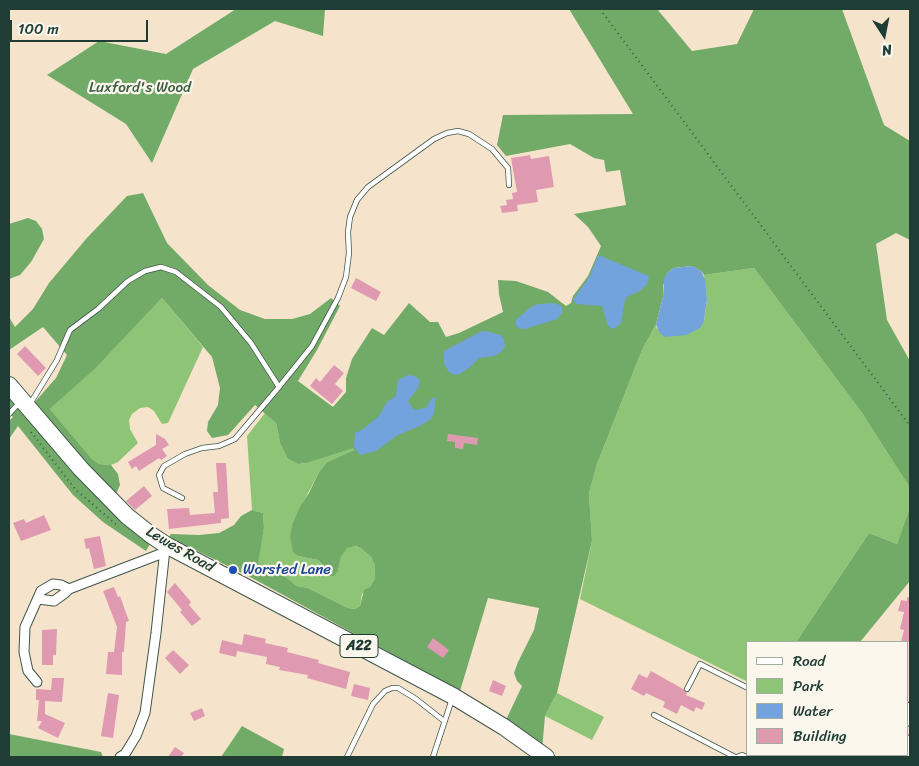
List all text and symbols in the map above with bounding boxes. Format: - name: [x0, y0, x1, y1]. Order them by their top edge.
- scale bar: [12, 10, 150, 42]
- north arrow: [859, 10, 909, 60]
- text: 100 m: [18, 16, 59, 42]
- text: N: [880, 37, 894, 63]
- park label: Luxford's Wood: [89, 79, 191, 97]
- street label: Lewes Road: [143, 523, 217, 577]
- place label: Worsted Lane: [243, 561, 331, 579]
- marker: Worsted Lane: [227, 564, 239, 576]
- road number: A22: [340, 634, 378, 658]
- legend: [746, 641, 909, 756]
- text: Road: [793, 648, 825, 674]
- text: Park: [793, 673, 824, 699]
- text: Water: [793, 698, 833, 724]
- text: Building: [793, 723, 847, 749]

